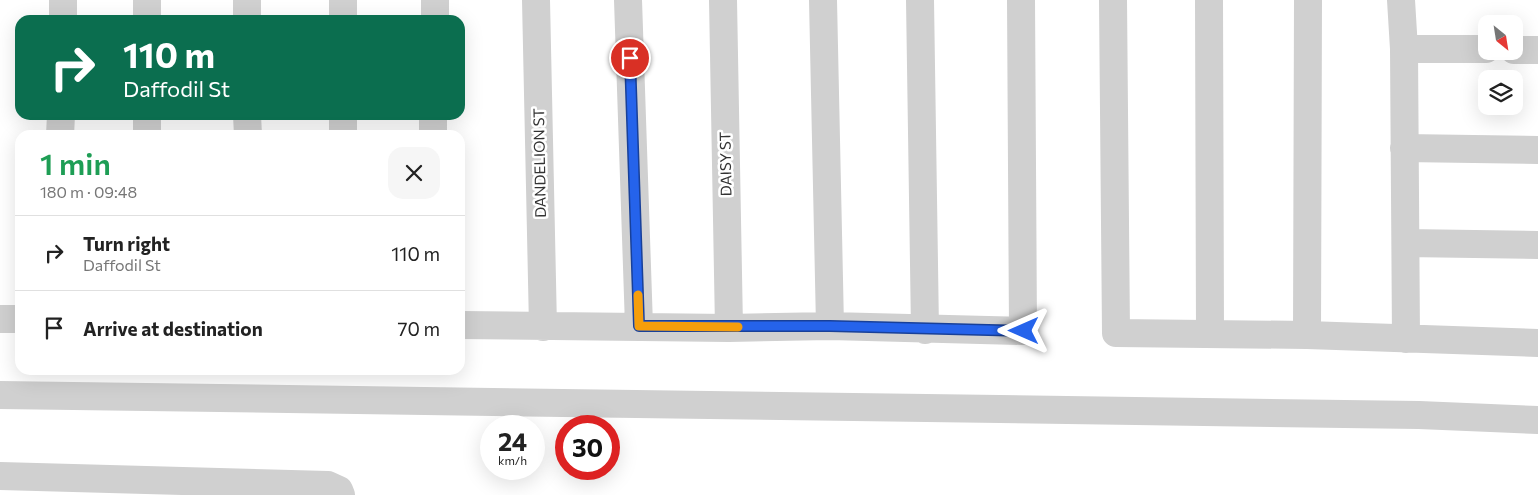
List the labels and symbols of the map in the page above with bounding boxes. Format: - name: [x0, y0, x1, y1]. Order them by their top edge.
- north arrow: [1478, 15, 1522, 60]
- pin: [609, 37, 651, 79]
- street label: DANDELION ST: [529, 108, 549, 218]
- street label: DAISY ST: [715, 131, 735, 196]
- position arrow: [997, 304, 1049, 356]
- speed limit sign: 30: [555, 415, 620, 480]

